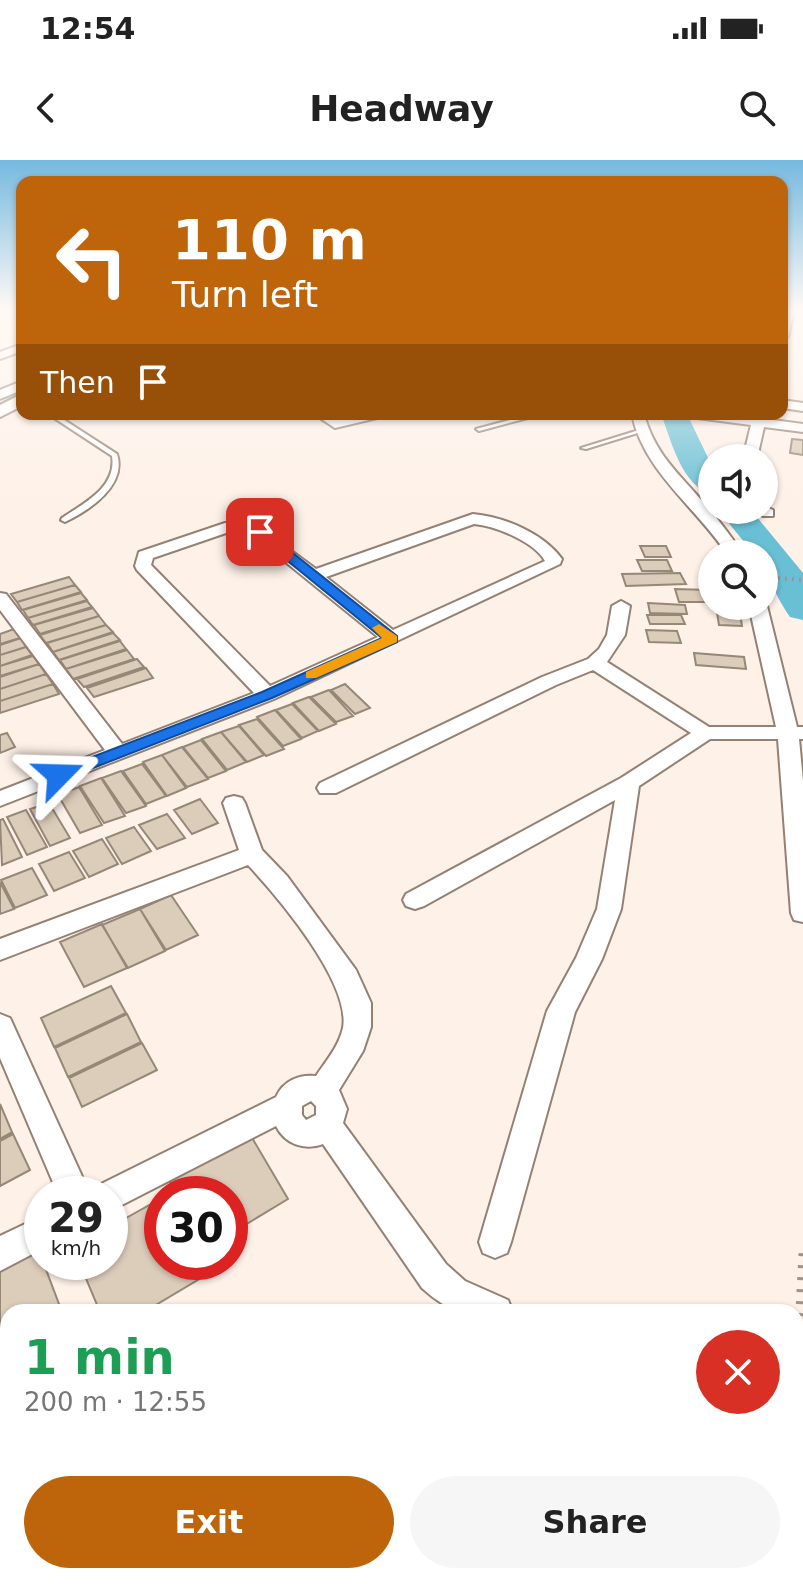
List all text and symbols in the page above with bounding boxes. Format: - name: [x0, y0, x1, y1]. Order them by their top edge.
- text: 12:54: [40, 11, 136, 46]
- icon: back: [24, 86, 68, 130]
- icon: search: [735, 86, 779, 130]
- text: Headway: [309, 88, 494, 129]
- text: 110 m: [172, 207, 367, 272]
- icon: left: [40, 208, 144, 312]
- text: Turn left: [172, 274, 318, 315]
- icon: arrive: [131, 360, 175, 404]
- text: Then: [40, 365, 115, 400]
- map controls: [698, 444, 778, 620]
- button: sound: [698, 444, 778, 524]
- pin: [226, 498, 294, 566]
- icon: arrive: [238, 510, 282, 554]
- button: search: [698, 540, 778, 620]
- position arrow: [17, 733, 101, 817]
- speed limit sign: 30: [144, 1176, 248, 1280]
- text: 29: [48, 1195, 104, 1241]
- text: km/h: [51, 1236, 101, 1260]
- text: 1 min: [24, 1329, 175, 1385]
- button: close: [696, 1330, 780, 1414]
- text: 200 m · 12:55: [24, 1387, 207, 1417]
- button: Exit: [24, 1476, 394, 1568]
- button: Share: [410, 1476, 780, 1568]

